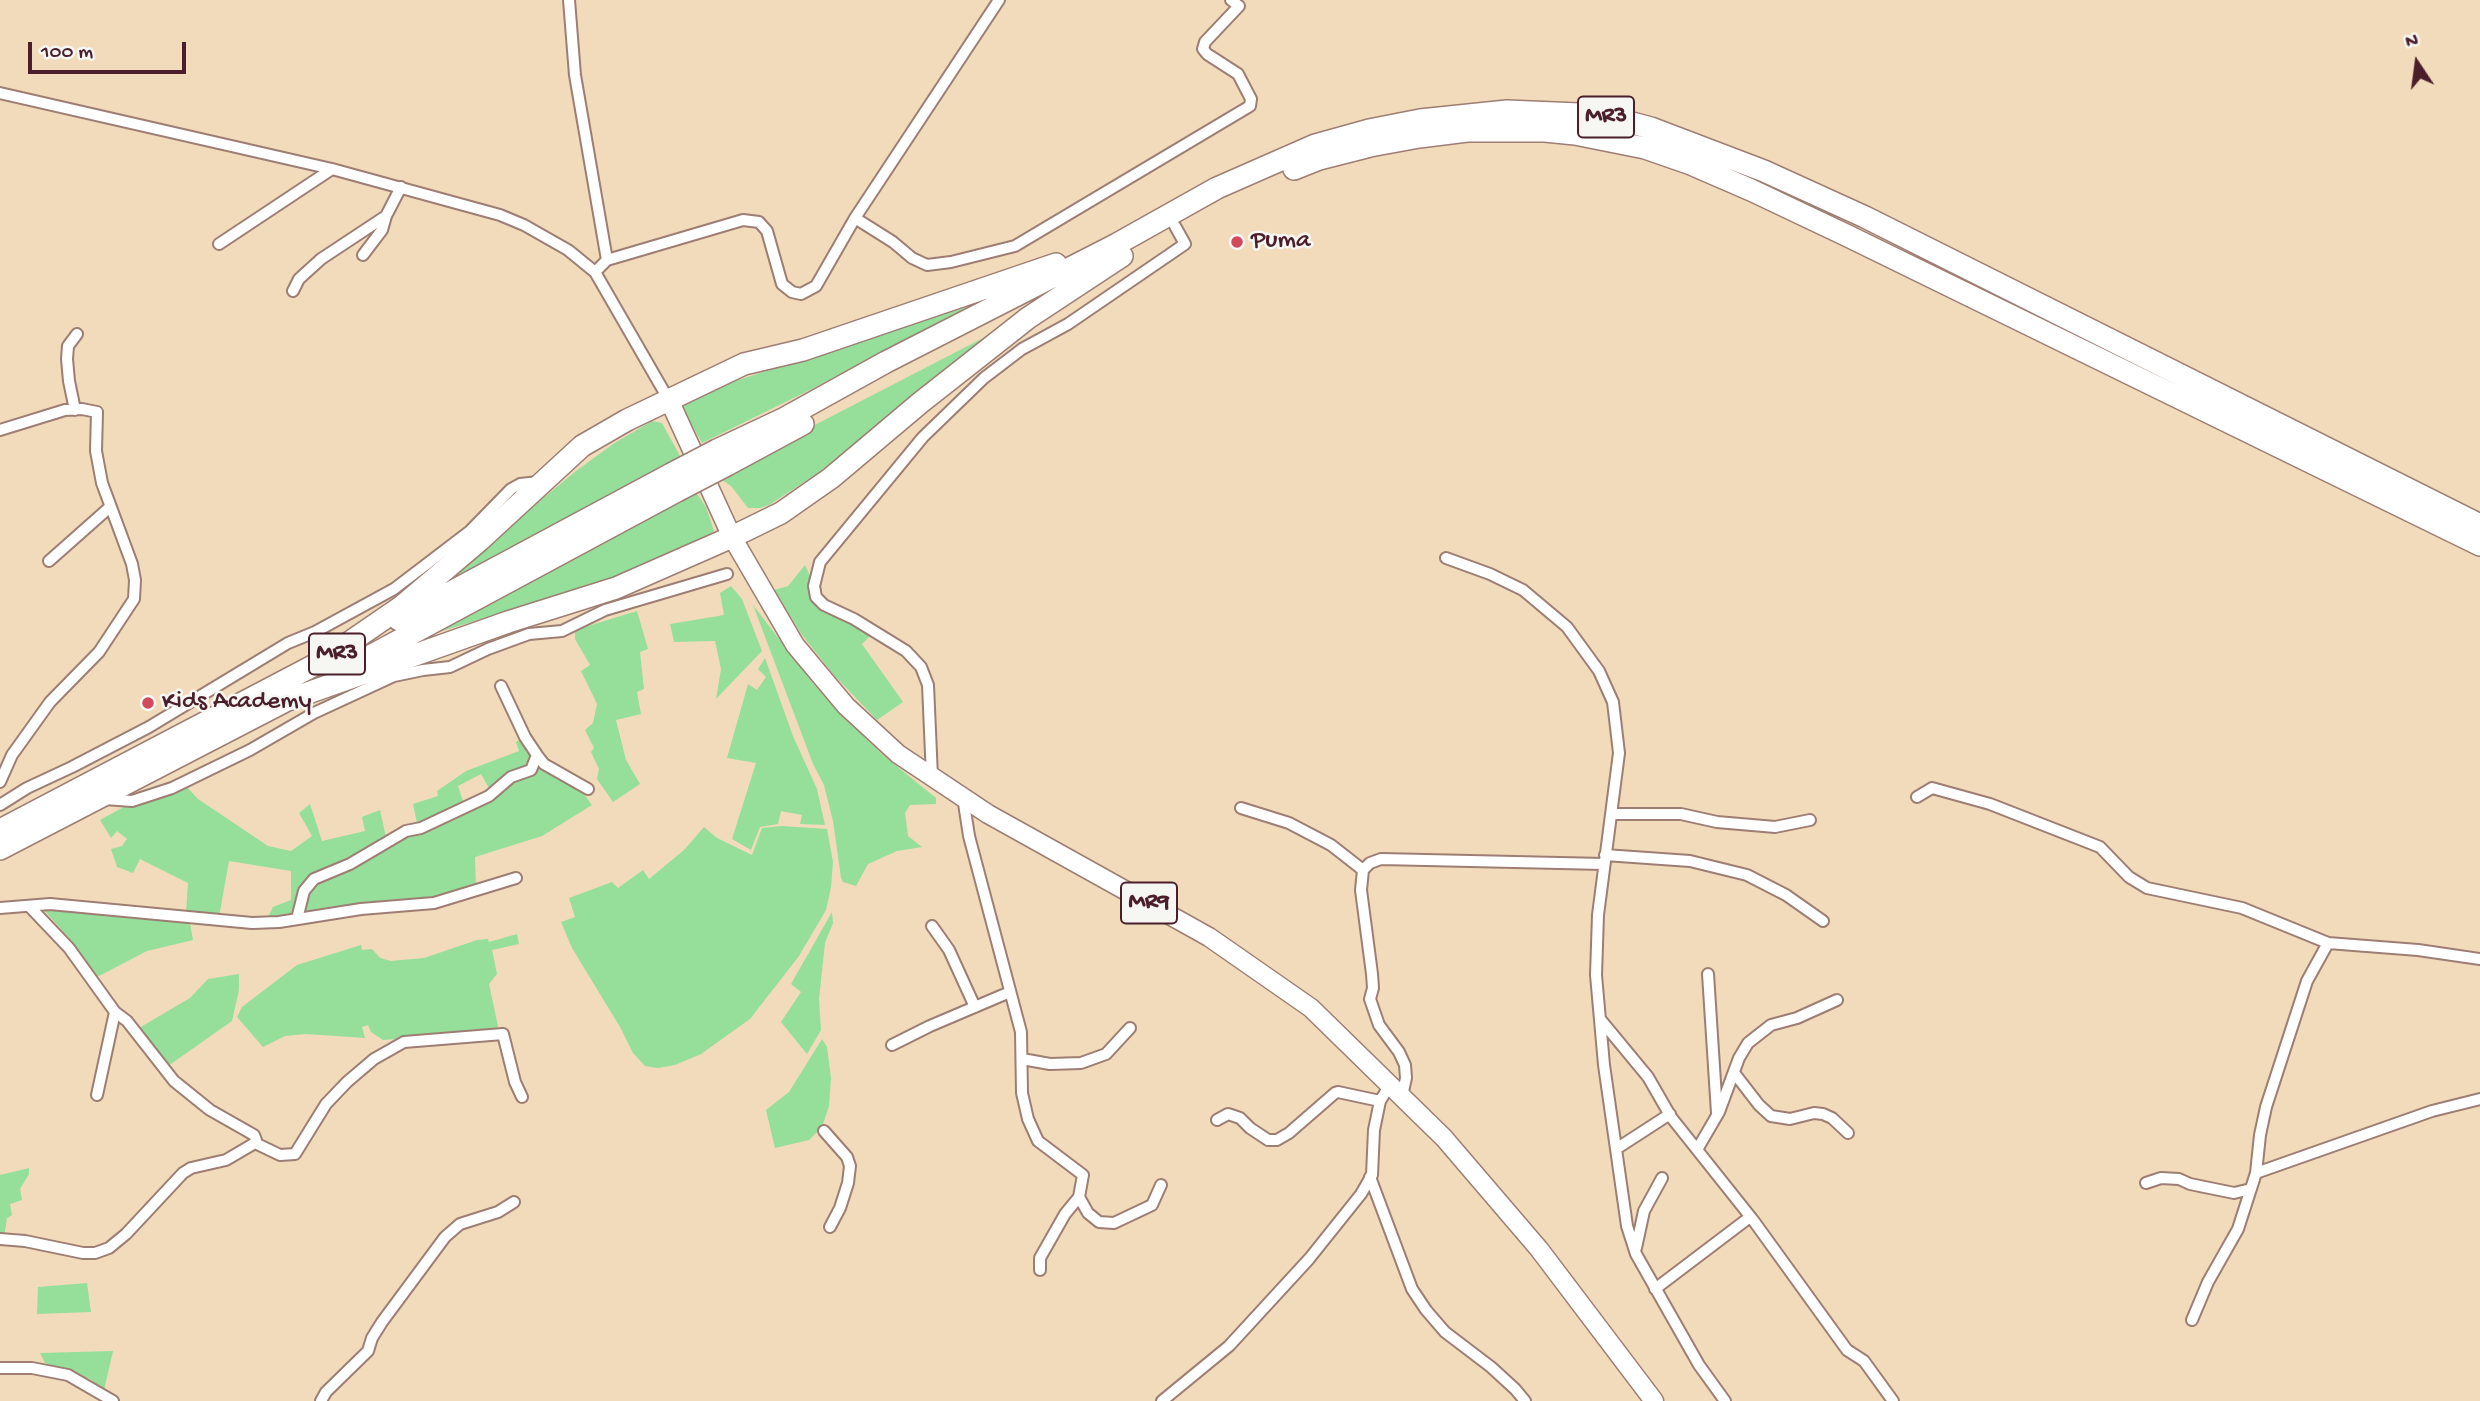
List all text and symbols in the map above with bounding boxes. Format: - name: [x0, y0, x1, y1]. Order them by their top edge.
- scale bar: [32, 28, 189, 72]
- north arrow: [2382, 28, 2452, 98]
- text: N: [2404, 29, 2421, 55]
- text: 100 m: [41, 41, 93, 66]
- road number: MR3: [1578, 96, 1634, 138]
- place label: Puma: [1251, 226, 1310, 258]
- marker: Puma: [1229, 234, 1245, 250]
- road number: MR3: [309, 634, 365, 674]
- place label: Kids Academy: [162, 687, 311, 719]
- marker: Kids Academy: [140, 695, 156, 711]
- road number: MR9: [1121, 882, 1177, 923]

